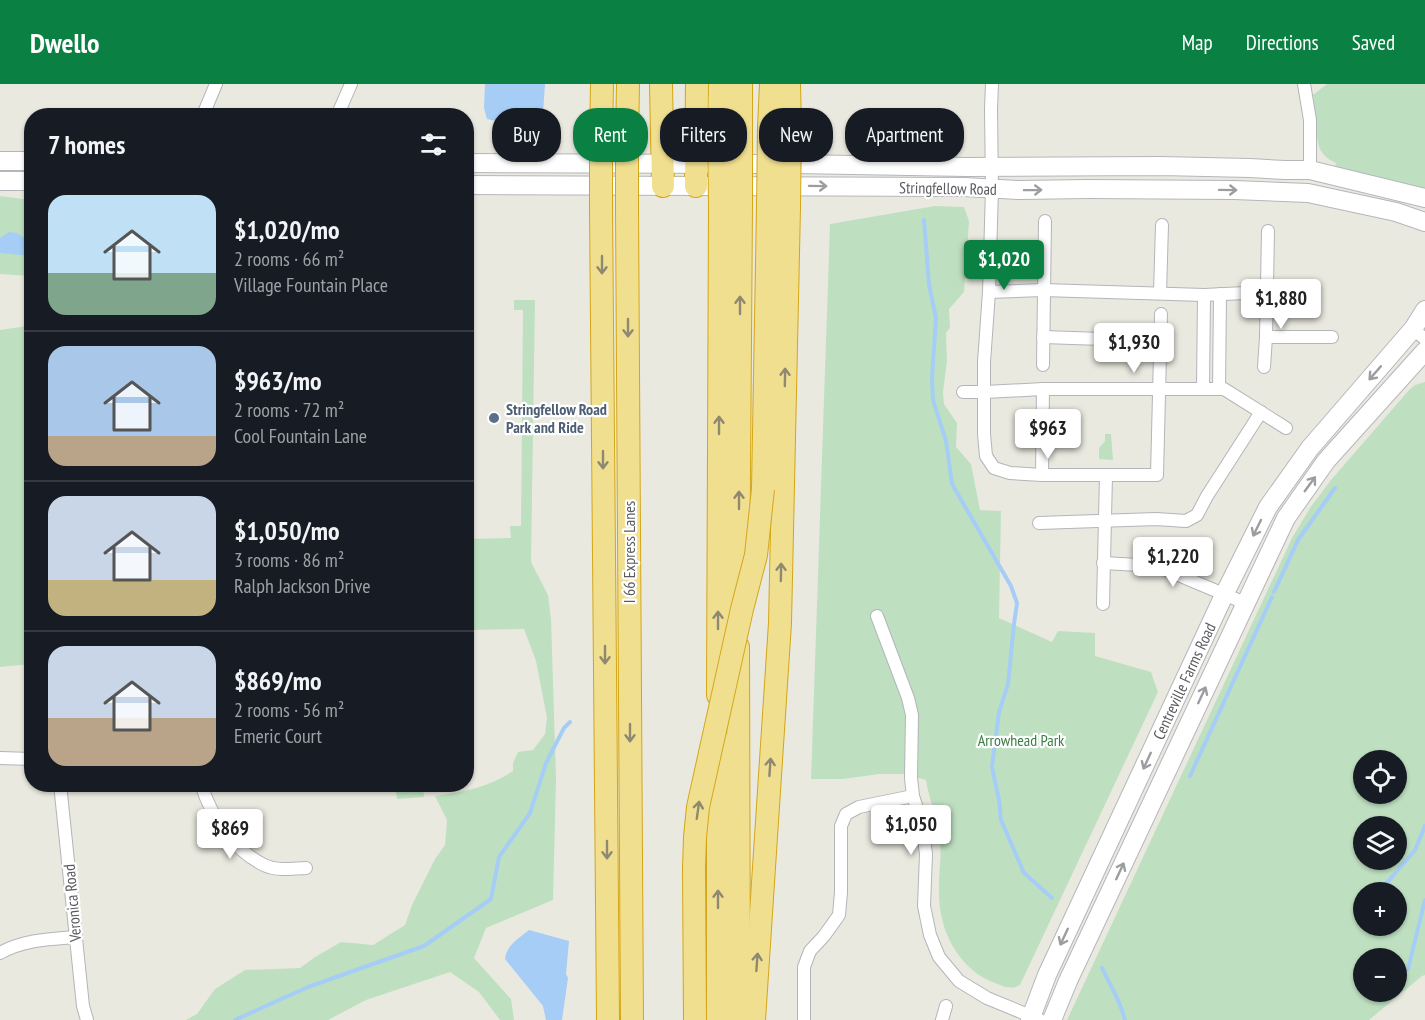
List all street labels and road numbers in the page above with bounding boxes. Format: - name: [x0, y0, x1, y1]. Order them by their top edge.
- street label: Stringfellow Road: [899, 177, 997, 199]
- street label: I 66 Express Lanes: [619, 501, 639, 603]
- street label: Centreville Farms Road: [1148, 619, 1220, 743]
- street label: Veronica Road: [59, 863, 85, 944]

